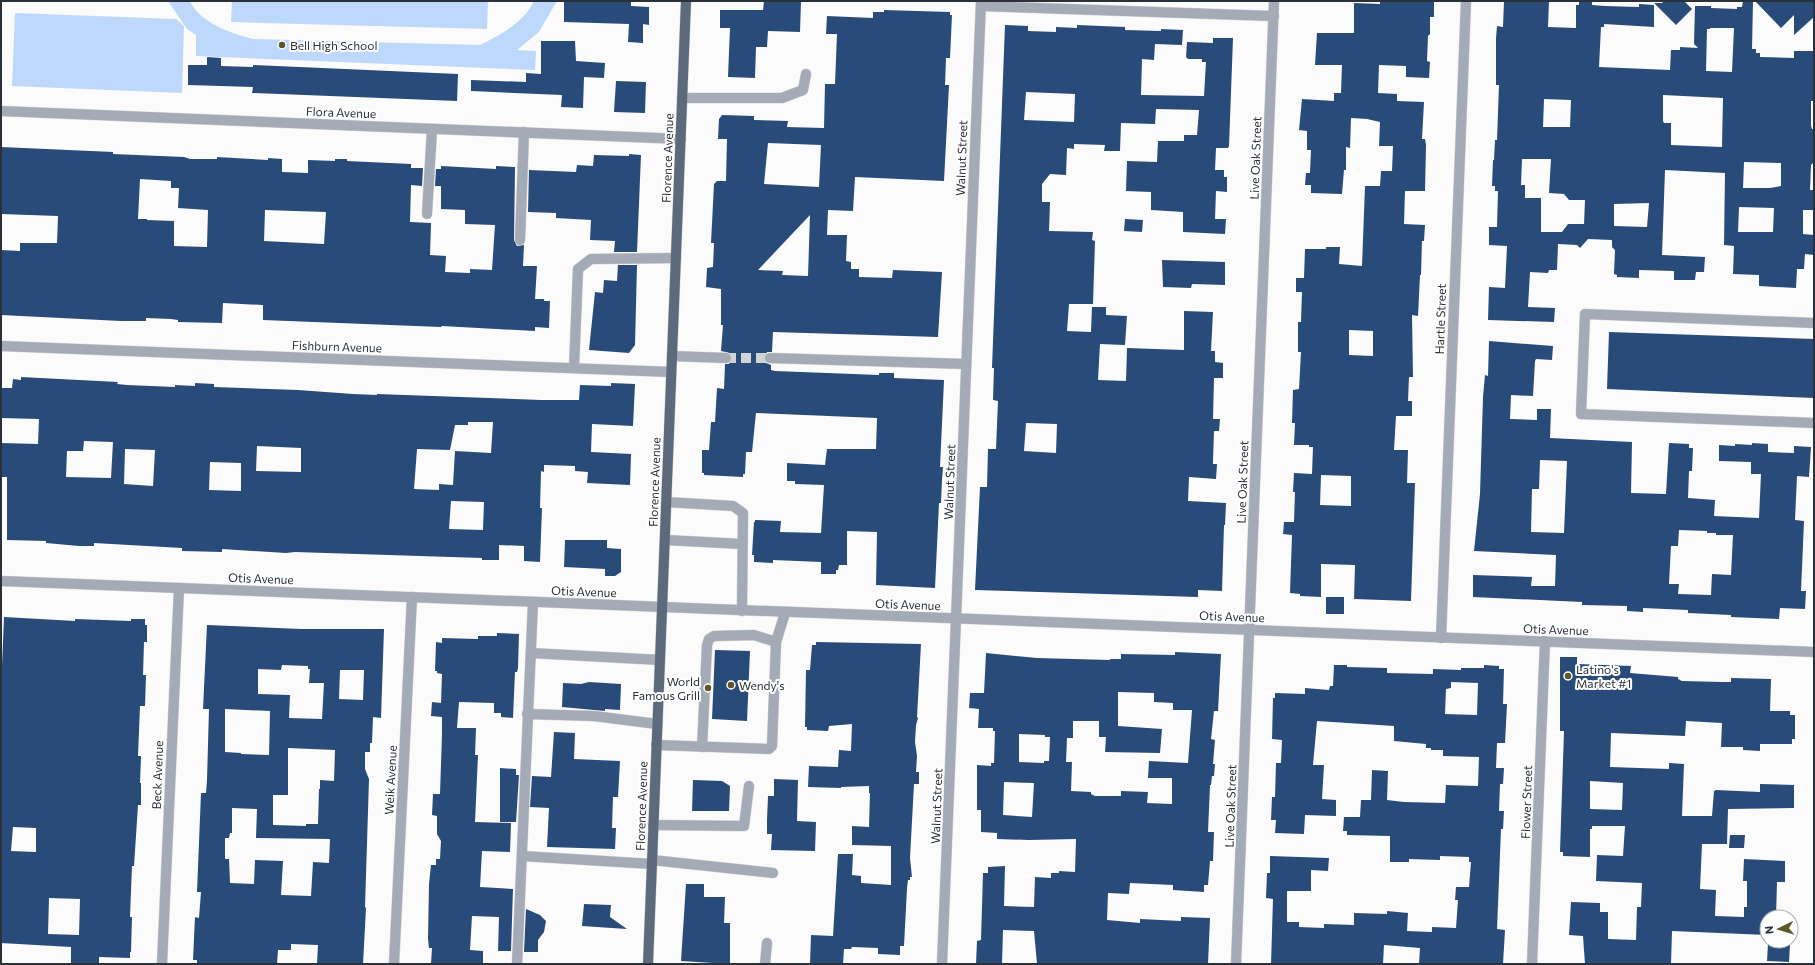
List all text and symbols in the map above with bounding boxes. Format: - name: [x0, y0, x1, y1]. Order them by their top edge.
- place label: Bell High School: [290, 38, 377, 52]
- marker: Bell High School: [277, 40, 287, 50]
- street label: Flora Avenue: [306, 104, 376, 120]
- street label: Florence Avenue: [658, 113, 676, 203]
- street label: Live Oak Street: [1247, 116, 1263, 200]
- street label: Walnut Street: [953, 120, 969, 196]
- street label: Hartle Street: [1432, 283, 1448, 355]
- street label: Fishburn Avenue: [292, 337, 382, 355]
- street label: Florence Avenue: [645, 437, 663, 527]
- street label: Live Oak Street: [1234, 440, 1250, 524]
- street label: Walnut Street: [941, 444, 957, 520]
- street label: Otis Avenue: [228, 570, 294, 586]
- street label: Otis Avenue: [551, 583, 617, 599]
- street label: Otis Avenue: [875, 596, 941, 612]
- street label: Otis Avenue: [1199, 608, 1265, 624]
- street label: Otis Avenue: [1523, 621, 1589, 637]
- place label: Latino's Market #1: [1576, 662, 1631, 690]
- marker: Latino's Market #1: [1563, 671, 1573, 681]
- place label: World Famous Grill: [632, 674, 700, 702]
- place label: Wendy's: [739, 678, 785, 692]
- marker: Wendy's: [726, 680, 736, 690]
- marker: World Famous Grill: [703, 683, 713, 693]
- street label: Beck Avenue: [149, 740, 165, 810]
- street label: Weik Avenue: [381, 745, 399, 815]
- street label: Florence Avenue: [632, 761, 650, 851]
- street label: Live Oak Street: [1222, 764, 1238, 848]
- street label: Flower Street: [1518, 765, 1534, 839]
- street label: Walnut Street: [928, 768, 944, 844]
- north arrow: [1759, 909, 1799, 949]
- text: N: [1762, 925, 1775, 935]

